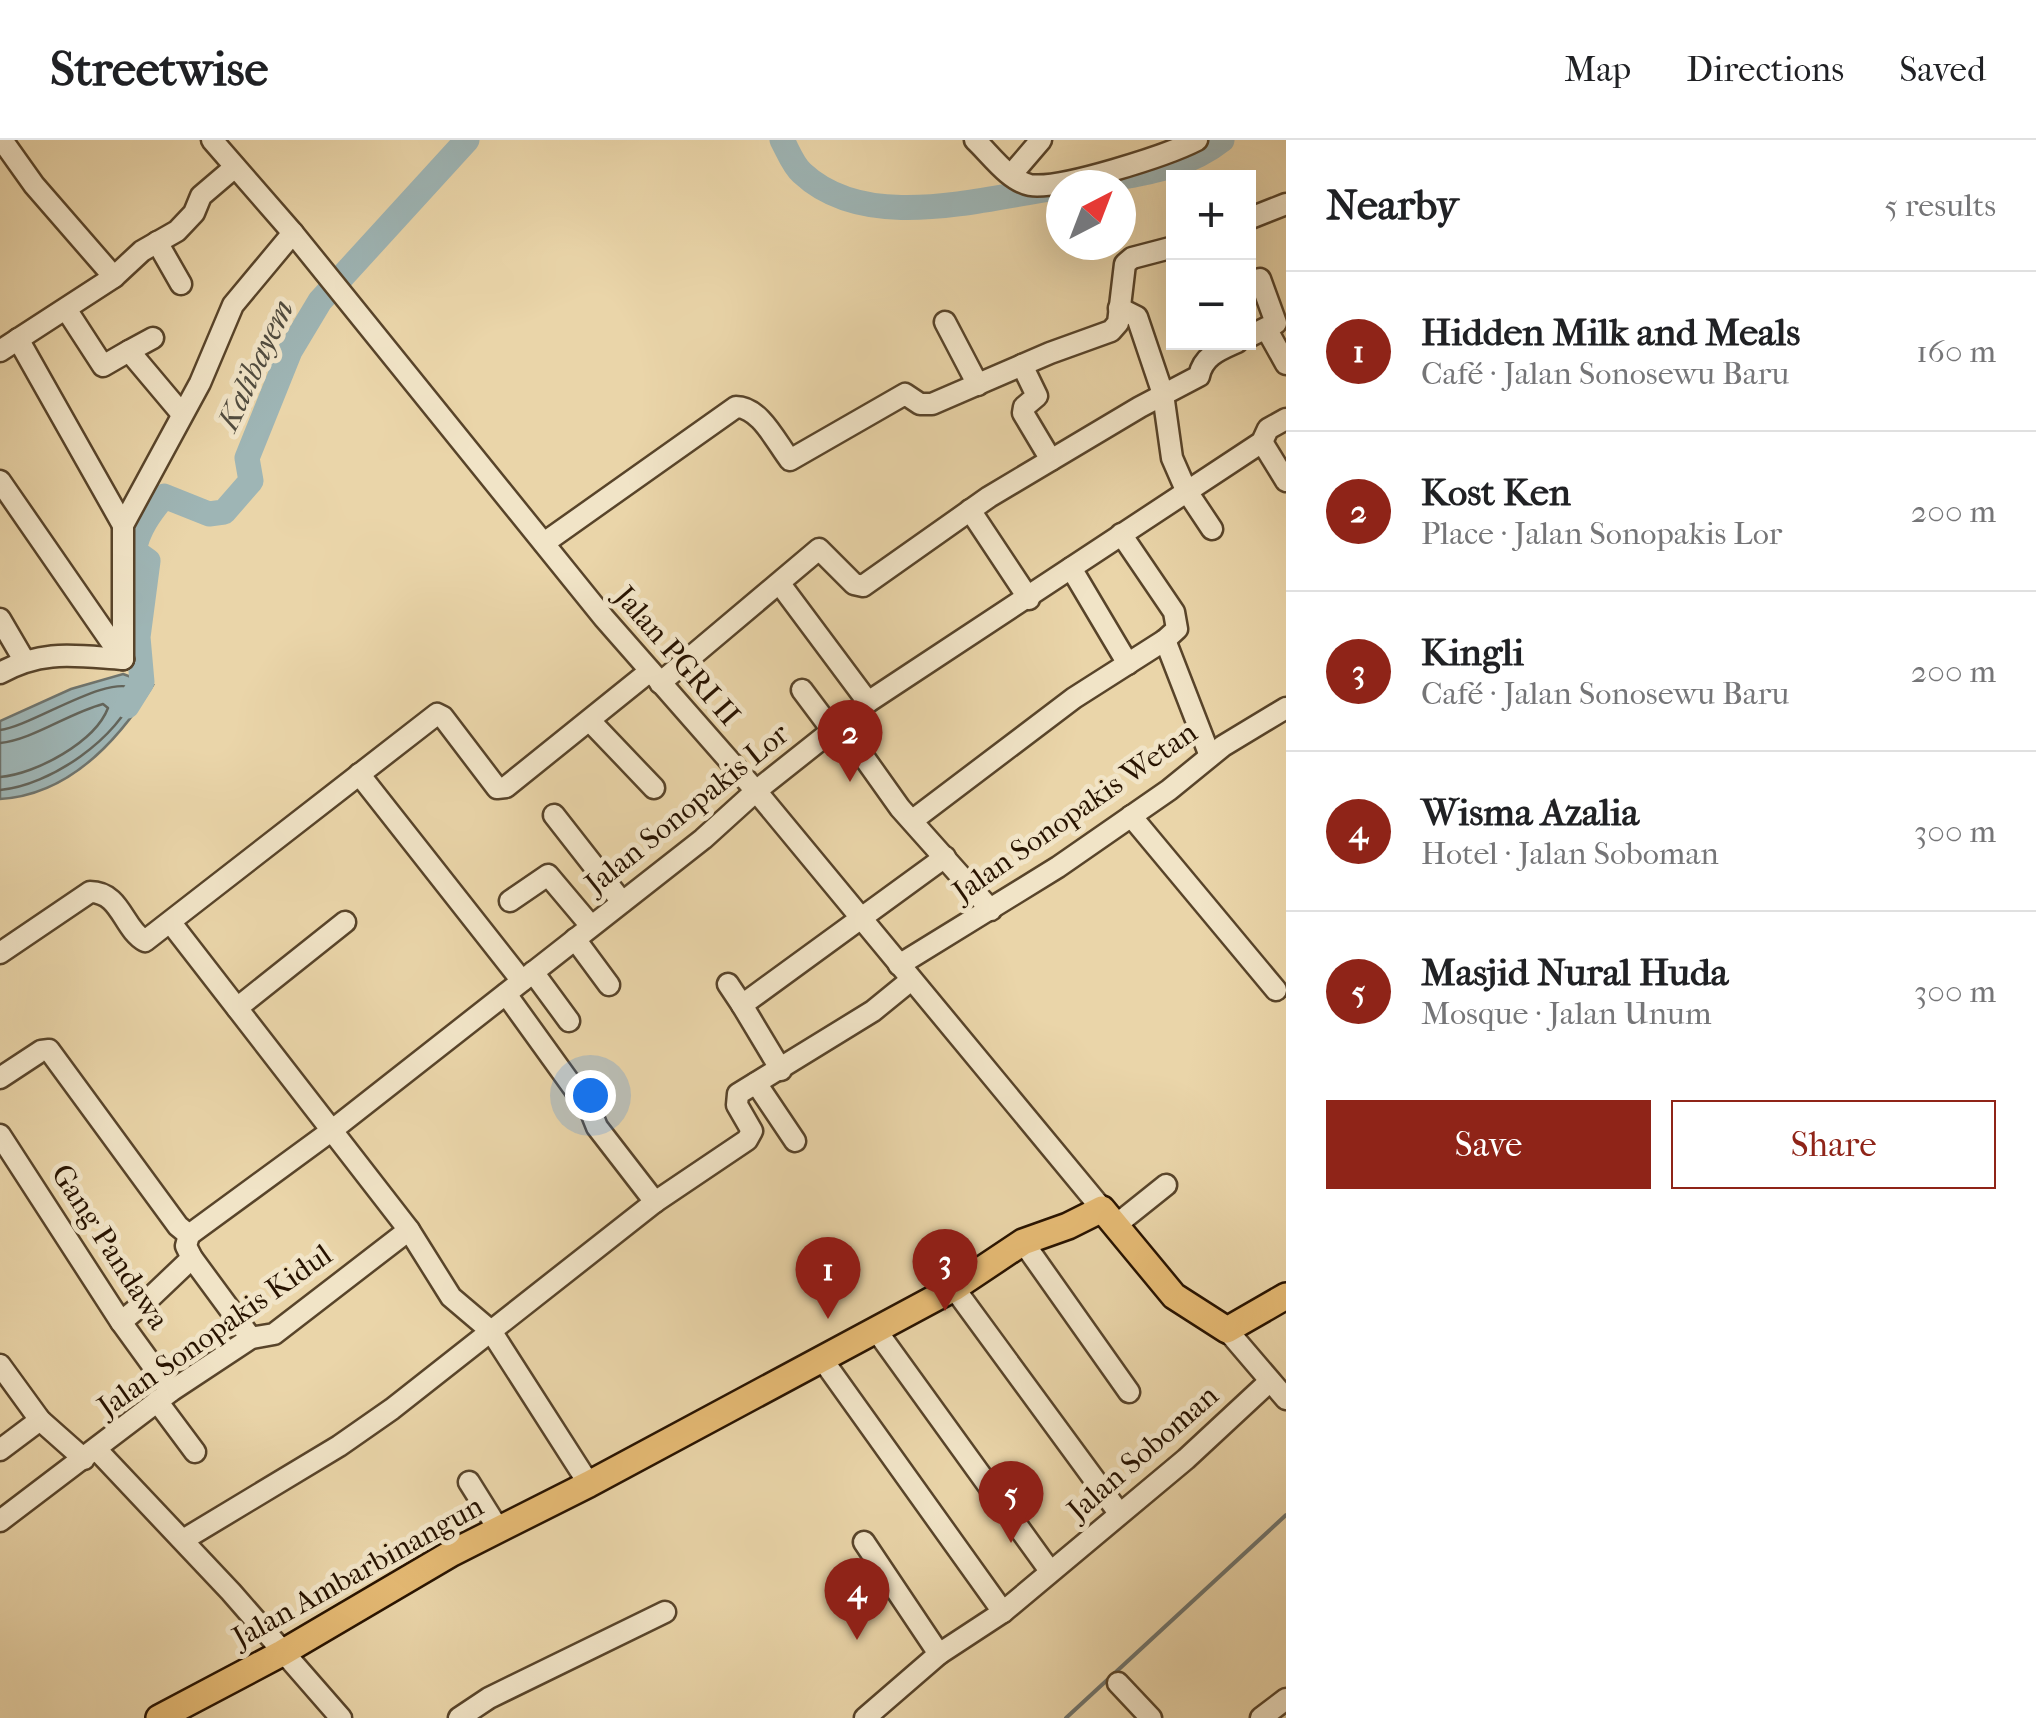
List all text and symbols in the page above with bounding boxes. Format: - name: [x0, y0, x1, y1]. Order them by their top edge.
- text: Streetwise: [50, 41, 268, 97]
- text: Map: [1564, 49, 1631, 90]
- text: Directions: [1686, 49, 1844, 90]
- text: Saved: [1899, 49, 1986, 90]
- north arrow: [1046, 170, 1136, 260]
- map controls: [1166, 170, 1256, 350]
- button: +: [1166, 170, 1256, 260]
- text: Nearby: [1326, 181, 1458, 230]
- text: 5 results: [1884, 187, 1996, 224]
- button: −: [1166, 260, 1256, 350]
- water label: Kalibayem: [208, 294, 301, 438]
- text: Hidden Milk and Meals: [1421, 310, 1800, 355]
- text: 1: [1353, 333, 1364, 370]
- text: 160 m: [1916, 333, 1996, 370]
- text: Café · Jalan Sonosewu Baru: [1421, 355, 1789, 392]
- text: Kost Ken: [1421, 470, 1571, 515]
- text: 2: [1350, 493, 1367, 530]
- text: 200 m: [1911, 493, 1996, 530]
- text: Place · Jalan Sonopakis Lor: [1421, 515, 1782, 552]
- street label: Jalan PGRI II: [606, 578, 747, 733]
- text: Kingli: [1421, 630, 1524, 675]
- text: 3: [1352, 653, 1365, 690]
- text: 200 m: [1911, 653, 1996, 690]
- text: Café · Jalan Sonosewu Baru: [1421, 675, 1789, 712]
- pin: 2: [818, 700, 882, 782]
- street label: Jalan Sonopakis Wetan: [945, 714, 1204, 911]
- street label: Jalan Sonopakis Lor: [577, 716, 796, 903]
- text: Wisma Azalia: [1421, 790, 1639, 835]
- text: 4: [1349, 813, 1368, 850]
- text: 300 m: [1914, 813, 1996, 850]
- text: Hotel · Jalan Soboman: [1421, 835, 1719, 872]
- text: Masjid Nural Huda: [1421, 950, 1728, 995]
- text: 5: [1352, 973, 1365, 1010]
- text: 300 m: [1914, 973, 1996, 1010]
- text: Mosque · Jalan Unum: [1421, 995, 1712, 1032]
- your location: [565, 1070, 616, 1121]
- button: Save: [1326, 1100, 1651, 1189]
- button: Share: [1671, 1100, 1996, 1189]
- street label: Gang Pandawa: [44, 1158, 177, 1337]
- pin: 3: [912, 1228, 978, 1311]
- pin: 1: [796, 1236, 860, 1319]
- street label: Jalan Sonopakis Kidul: [90, 1237, 339, 1426]
- street label: Jalan Soboman: [1059, 1378, 1226, 1529]
- pin: 5: [978, 1460, 1044, 1543]
- street label: Jalan Ambarbinangun: [225, 1488, 490, 1656]
- pin: 4: [824, 1558, 890, 1640]

